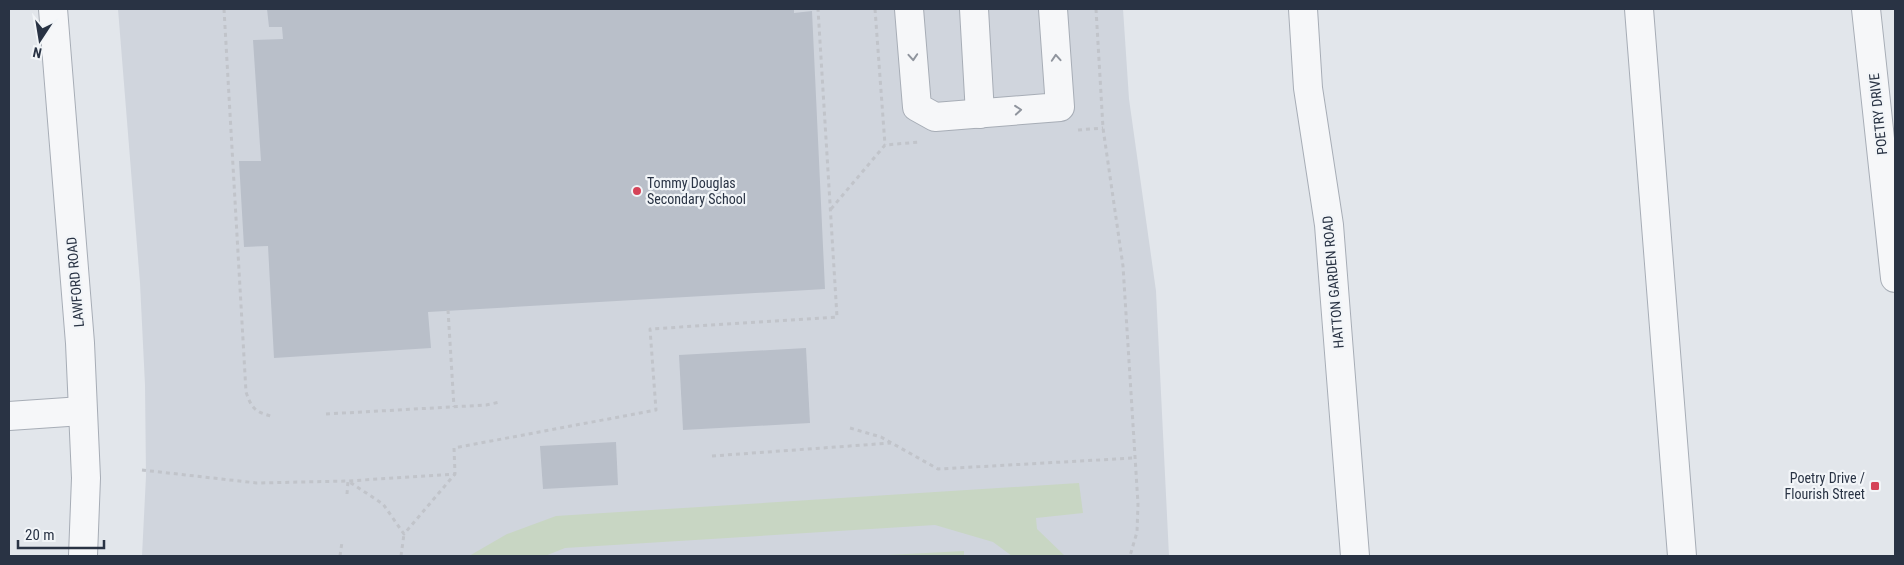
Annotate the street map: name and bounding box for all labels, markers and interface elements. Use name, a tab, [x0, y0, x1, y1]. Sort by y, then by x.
north arrow	[15, 15, 65, 65]
text: N	[31, 44, 43, 61]
one-way arrow	[907, 54, 918, 62]
one-way arrow	[1051, 54, 1062, 62]
street label: POETRY DRIVE	[1866, 72, 1890, 156]
one-way arrow	[1015, 105, 1023, 116]
place label: Tommy Douglas Secondary School	[647, 175, 746, 207]
marker: Tommy Douglas Secondary School	[631, 185, 643, 197]
street label: HATTON GARDEN ROAD	[1319, 215, 1347, 349]
street label: LAWFORD ROAD	[63, 236, 87, 328]
place label: Poetry Drive / Flourish Street	[1785, 470, 1865, 502]
marker: Poetry Drive / Flourish Street	[1869, 480, 1881, 492]
scale bar	[18, 518, 104, 550]
text: 20 m	[25, 526, 55, 544]

